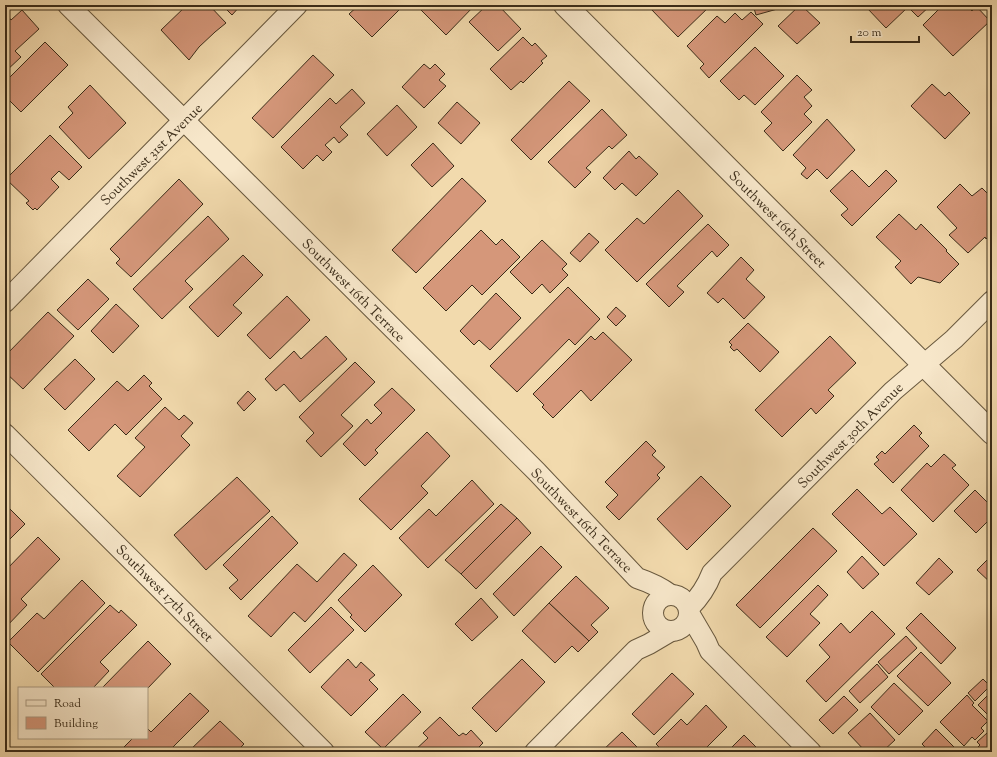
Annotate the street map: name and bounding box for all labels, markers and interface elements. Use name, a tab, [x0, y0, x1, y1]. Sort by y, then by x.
scale bar	[851, 18, 919, 44]
text: 20 m	[857, 24, 882, 42]
street label: Southwest 31st Avenue	[97, 100, 208, 211]
street label: Southwest 16th Street	[723, 167, 830, 274]
street label: Southwest 16th Terrace	[296, 235, 409, 348]
street label: Southwest 30th Avenue	[794, 379, 909, 494]
street label: Southwest 16th Terrace	[525, 464, 636, 578]
street label: Southwest 17th Street	[110, 541, 217, 648]
legend	[18, 687, 148, 739]
text: Road	[54, 695, 81, 713]
text: Building	[54, 715, 98, 733]

